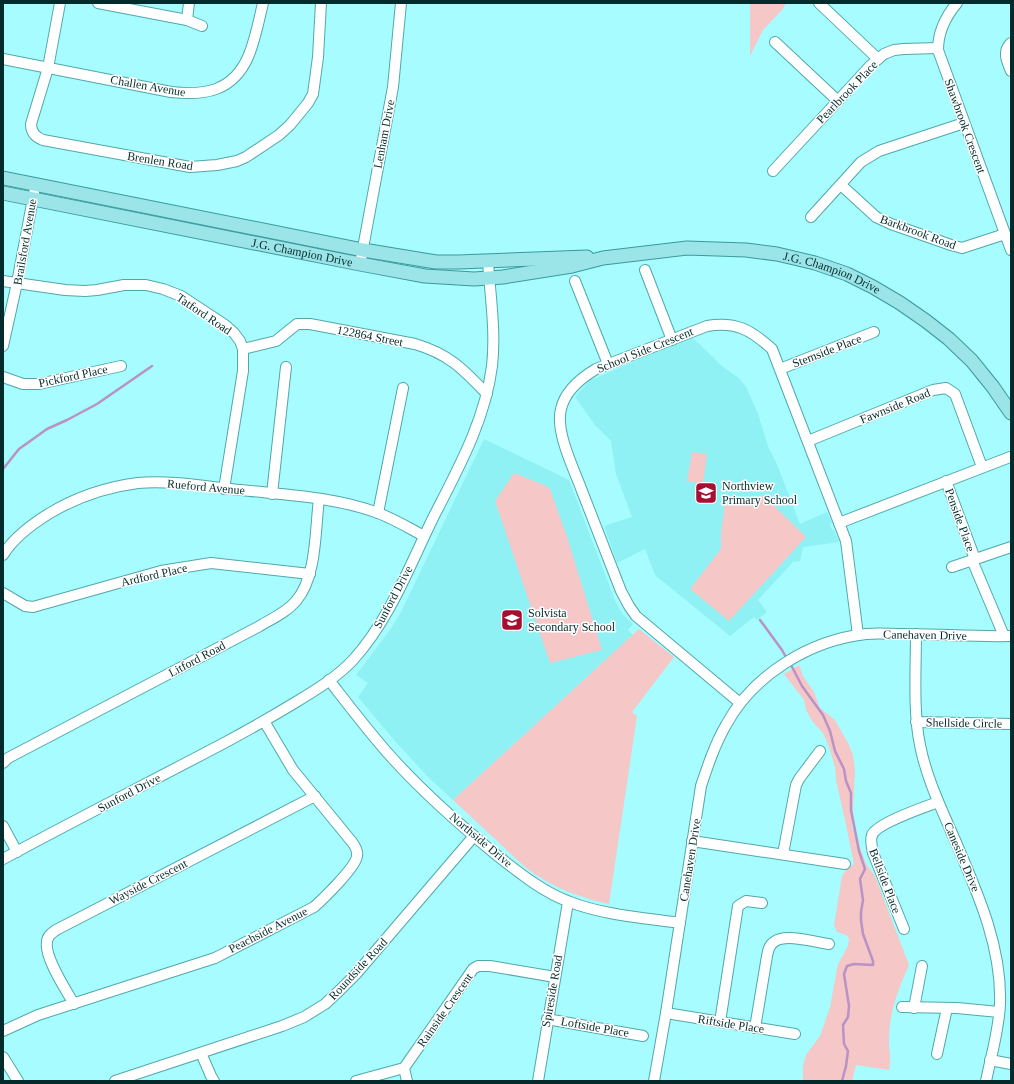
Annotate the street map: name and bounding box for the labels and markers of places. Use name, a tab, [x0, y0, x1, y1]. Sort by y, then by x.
place label: Northview Primary School	[722, 479, 798, 507]
school or university icon: Northview Primary School	[693, 480, 719, 506]
place label: Solvista Secondary School	[528, 606, 616, 634]
school or university icon: Solvista Secondary School	[499, 607, 525, 633]

